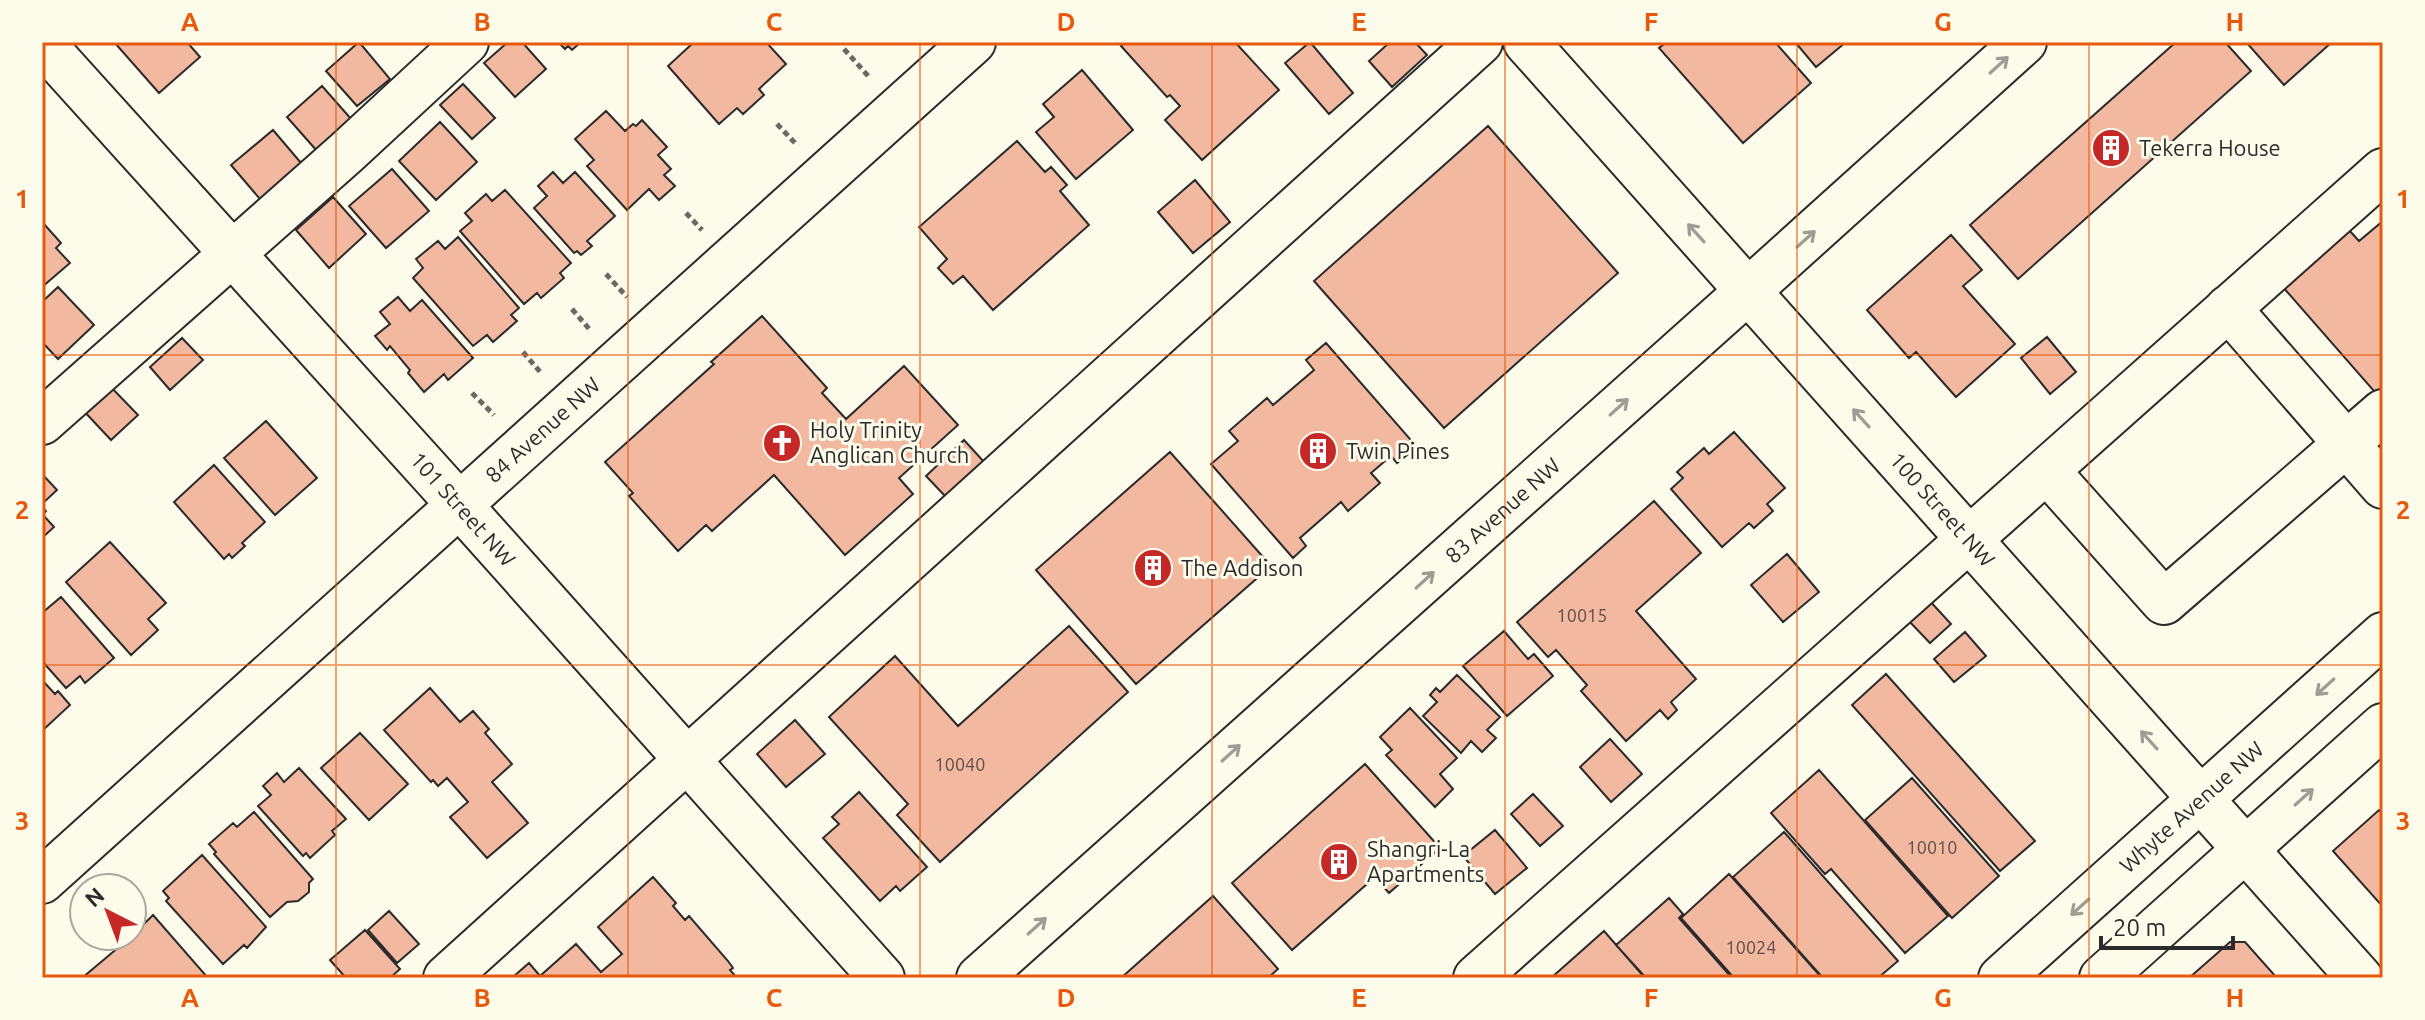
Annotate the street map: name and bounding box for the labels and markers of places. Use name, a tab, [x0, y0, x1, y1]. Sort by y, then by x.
building icon: Tekerra House	[2090, 127, 2132, 169]
place label: Tekerra House	[2139, 135, 2281, 160]
place label: Holy Trinity Anglican Church	[810, 417, 969, 467]
church icon: Holy Trinity Anglican Church	[761, 422, 803, 464]
building icon: Twin Pines	[1297, 430, 1339, 472]
place label: Twin Pines	[1346, 438, 1449, 463]
building icon: The Addison	[1132, 547, 1174, 589]
place label: The Addison	[1181, 555, 1303, 580]
place label: Shangri-La Apartments	[1367, 836, 1484, 886]
building icon: Shangri-La Apartments	[1318, 841, 1360, 883]

